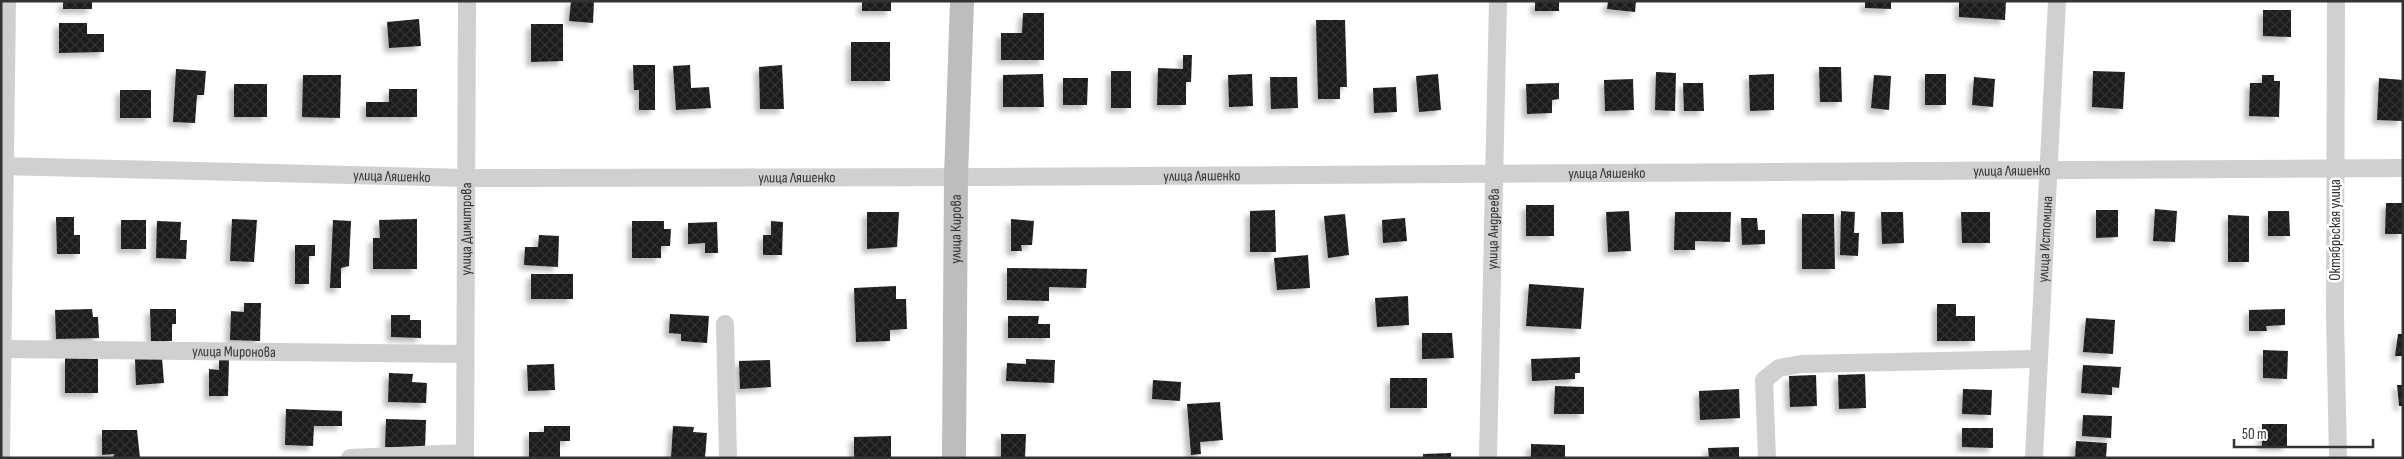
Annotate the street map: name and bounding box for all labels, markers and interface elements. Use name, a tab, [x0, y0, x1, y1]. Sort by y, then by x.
street label: улица Ляшенко	[1973, 161, 2051, 181]
street label: улица Ляшенко	[1568, 164, 1646, 183]
street label: улица Ляшенко	[353, 166, 431, 187]
street label: улица Ляшенко	[1163, 166, 1241, 186]
street label: улица Ляшенко	[758, 168, 836, 187]
street label: Октябрьская улица	[2326, 179, 2345, 281]
street label: улица Димитрова	[457, 182, 476, 275]
street label: улица Андреева	[1483, 188, 1504, 270]
street label: улица Кирова	[946, 194, 966, 264]
street label: улица Истомина	[2034, 195, 2057, 283]
street label: улица Миронова	[192, 342, 276, 362]
scale bar	[2234, 416, 2373, 448]
text: 50 m	[2242, 425, 2267, 444]

